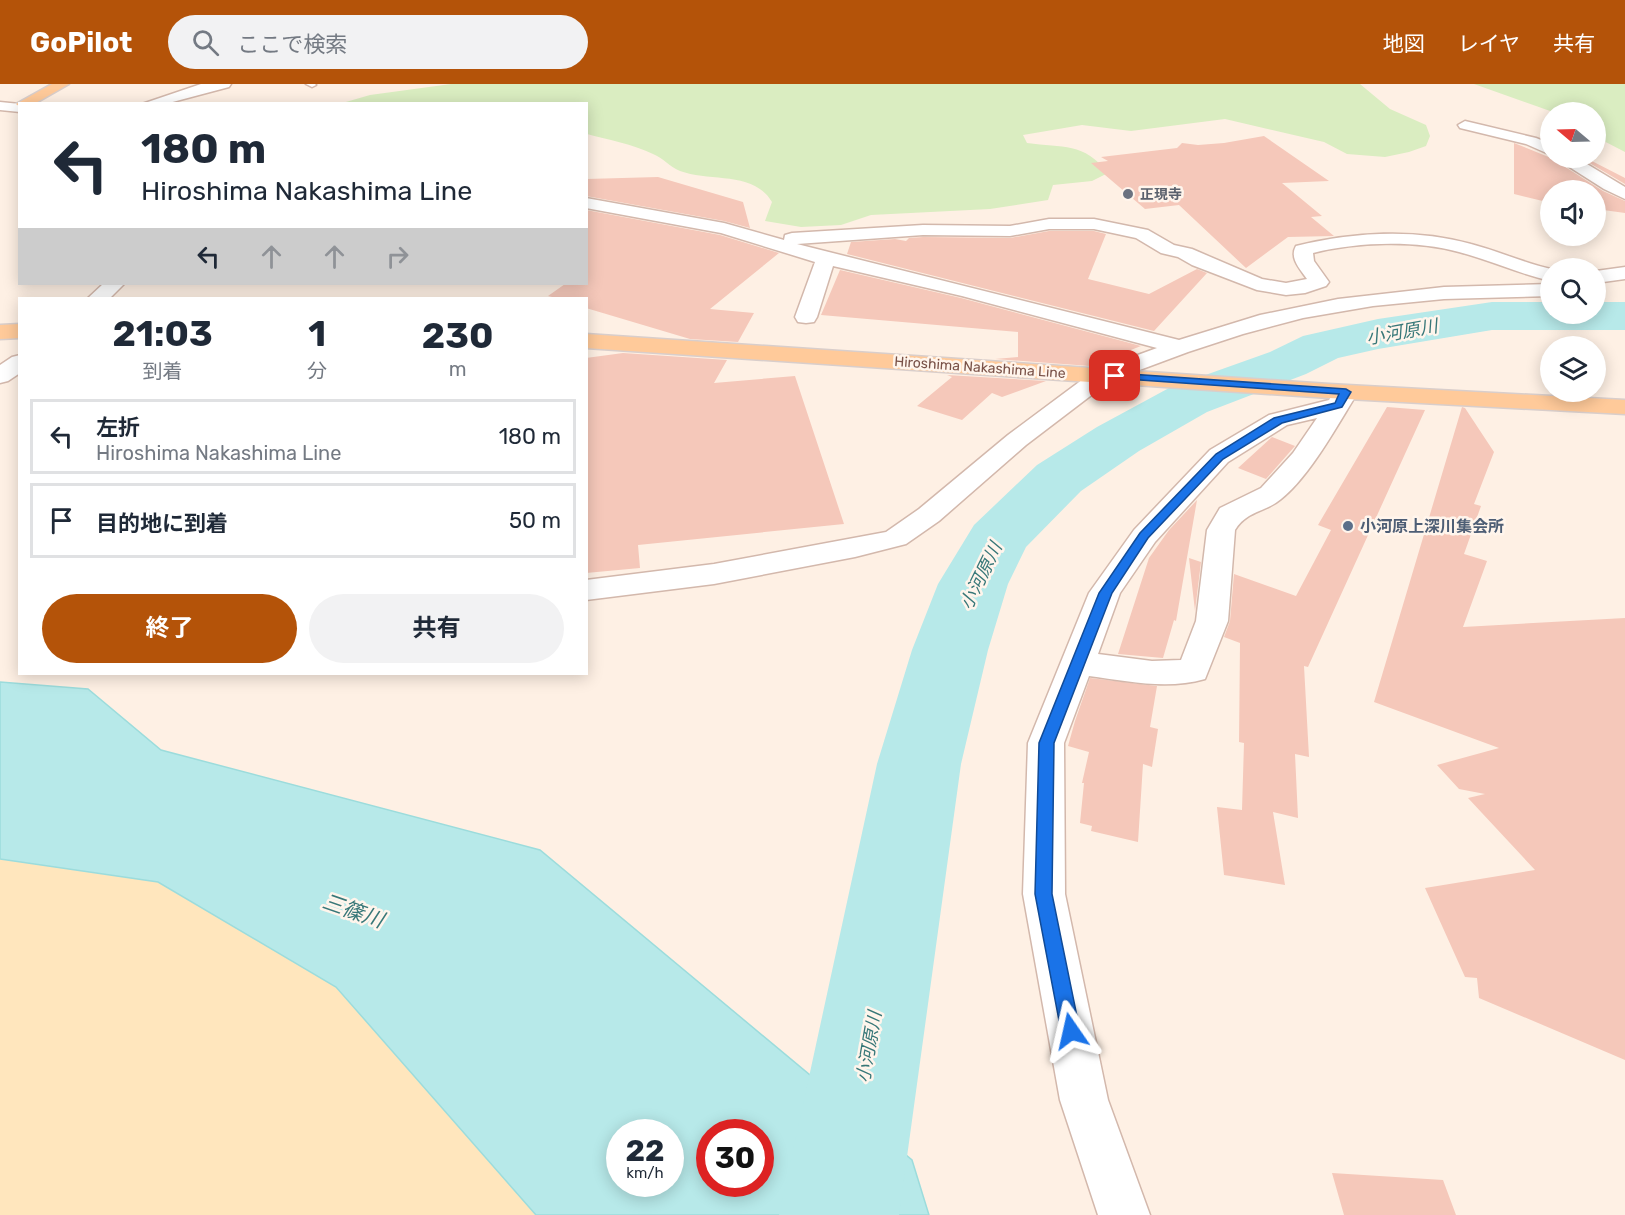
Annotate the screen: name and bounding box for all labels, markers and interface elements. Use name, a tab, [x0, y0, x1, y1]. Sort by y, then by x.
search box	[168, 15, 588, 69]
text: GoPilot	[30, 26, 132, 59]
icon: search	[189, 26, 222, 59]
text: ここで検索	[237, 31, 347, 58]
text: 地図	[1383, 31, 1425, 56]
text: レイヤ	[1458, 31, 1520, 56]
text: 共有	[1553, 31, 1595, 56]
north arrow	[1540, 102, 1606, 168]
map controls	[1540, 102, 1606, 402]
text: 180 m	[141, 124, 266, 174]
icon: left	[42, 126, 120, 204]
text: Hiroshima Nakashima Line	[141, 175, 472, 207]
button: sound	[1540, 180, 1606, 246]
place label: 正現寺	[1140, 186, 1182, 203]
marker: 正現寺	[1121, 187, 1135, 201]
icon: left	[192, 240, 225, 273]
icon: ahead	[255, 240, 288, 273]
icon: ahead	[318, 240, 351, 273]
icon: right	[381, 240, 414, 273]
button: search	[1540, 258, 1606, 324]
text: 21:03	[113, 312, 213, 355]
text: 1	[308, 312, 326, 355]
text: 230	[422, 314, 493, 357]
water label: 小河原川	[1365, 315, 1441, 349]
button: layers	[1540, 336, 1606, 402]
pin	[1089, 350, 1140, 401]
street label: Hiroshima Nakashima Line	[894, 353, 1066, 382]
text: m	[449, 357, 466, 381]
text: 到着	[143, 359, 183, 383]
text: 分	[307, 359, 327, 383]
icon: arrive	[1098, 359, 1131, 392]
text: 左折	[96, 414, 140, 441]
icon: left	[45, 420, 78, 453]
text: 180 m	[499, 423, 561, 450]
text: Hiroshima Nakashima Line	[96, 441, 341, 465]
icon: arrive	[45, 504, 78, 537]
text: 50 m	[509, 507, 561, 534]
text: 目的地に到着	[96, 510, 228, 537]
place label: 小河原上深川集会所	[1360, 517, 1504, 536]
marker: 小河原上深川集会所	[1341, 519, 1355, 533]
water label: 小河原川	[955, 537, 1008, 613]
button: 終了	[42, 594, 297, 663]
button: 共有	[309, 594, 564, 663]
water label: 三篠川	[319, 888, 389, 933]
position arrow	[1039, 999, 1103, 1063]
water label: 小河原川	[852, 1008, 886, 1084]
speed limit sign: 30	[696, 1119, 774, 1197]
text: 22	[626, 1133, 665, 1169]
text: km/h	[626, 1164, 664, 1182]

